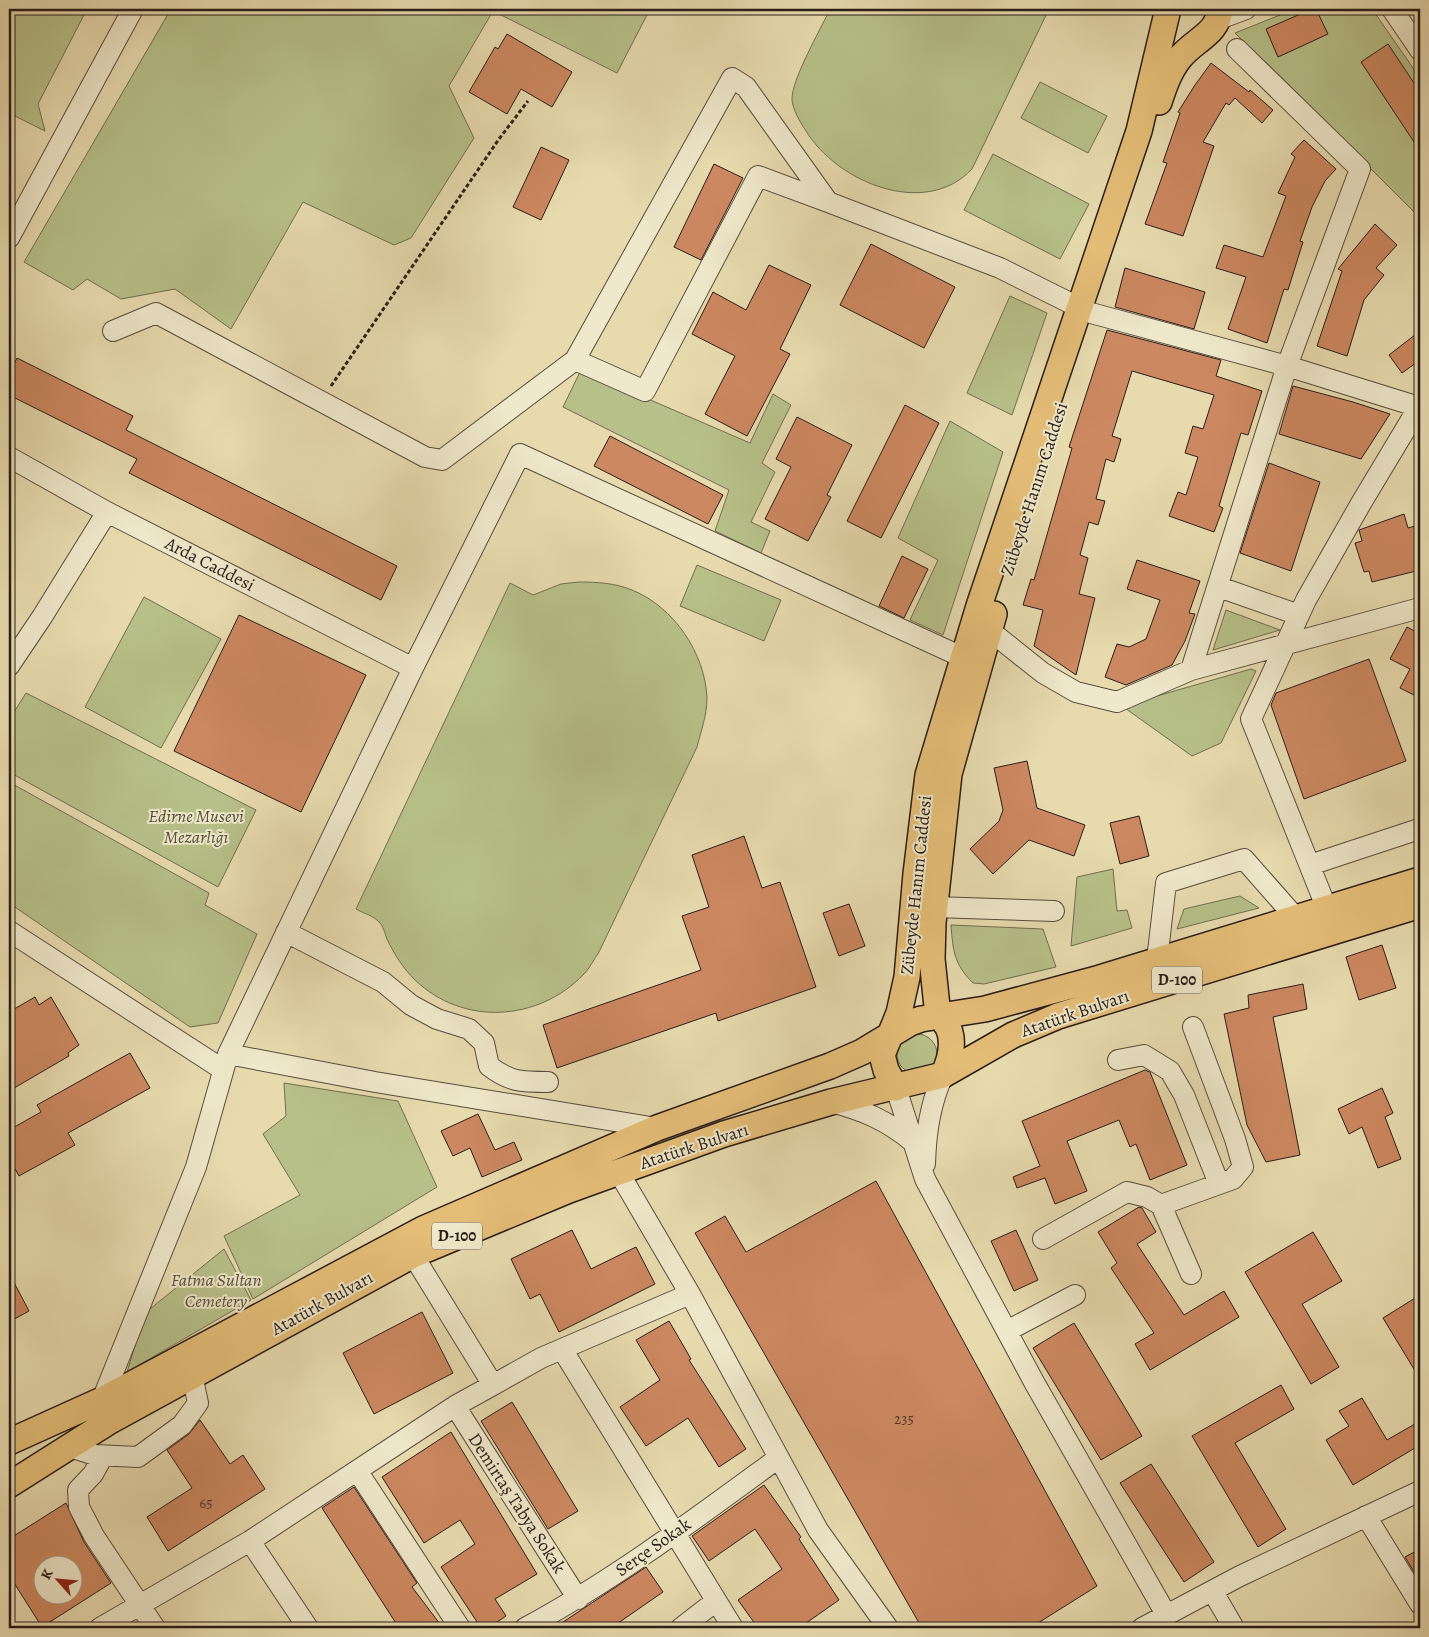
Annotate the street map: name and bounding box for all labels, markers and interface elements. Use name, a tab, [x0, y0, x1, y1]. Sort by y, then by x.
street label: Zübeyde Hanım Caddesi	[995, 399, 1073, 579]
street label: Arda Caddesi	[160, 531, 259, 597]
street label: Zübeyde Hanım Caddesi	[895, 794, 937, 976]
park label: Edirne Musevi Mezarlığı	[148, 804, 244, 849]
road number: D-100	[1152, 966, 1202, 994]
street label: Atatürk Bulvarı	[1017, 983, 1132, 1043]
street label: Atatürk Bulvarı	[636, 1117, 751, 1175]
road number: D-100	[432, 1222, 482, 1250]
street label: Atatürk Bulvarı	[266, 1265, 377, 1341]
park label: Fatma Sultan Cemetery	[171, 1268, 261, 1313]
house number: 235	[894, 1409, 914, 1429]
street label: Demirtaş Tabya Sokak	[463, 1428, 571, 1578]
house number: 65	[199, 1493, 213, 1513]
street label: Serçe Sokak	[610, 1512, 696, 1582]
north arrow	[32, 1554, 82, 1604]
text: K	[36, 1565, 58, 1583]

